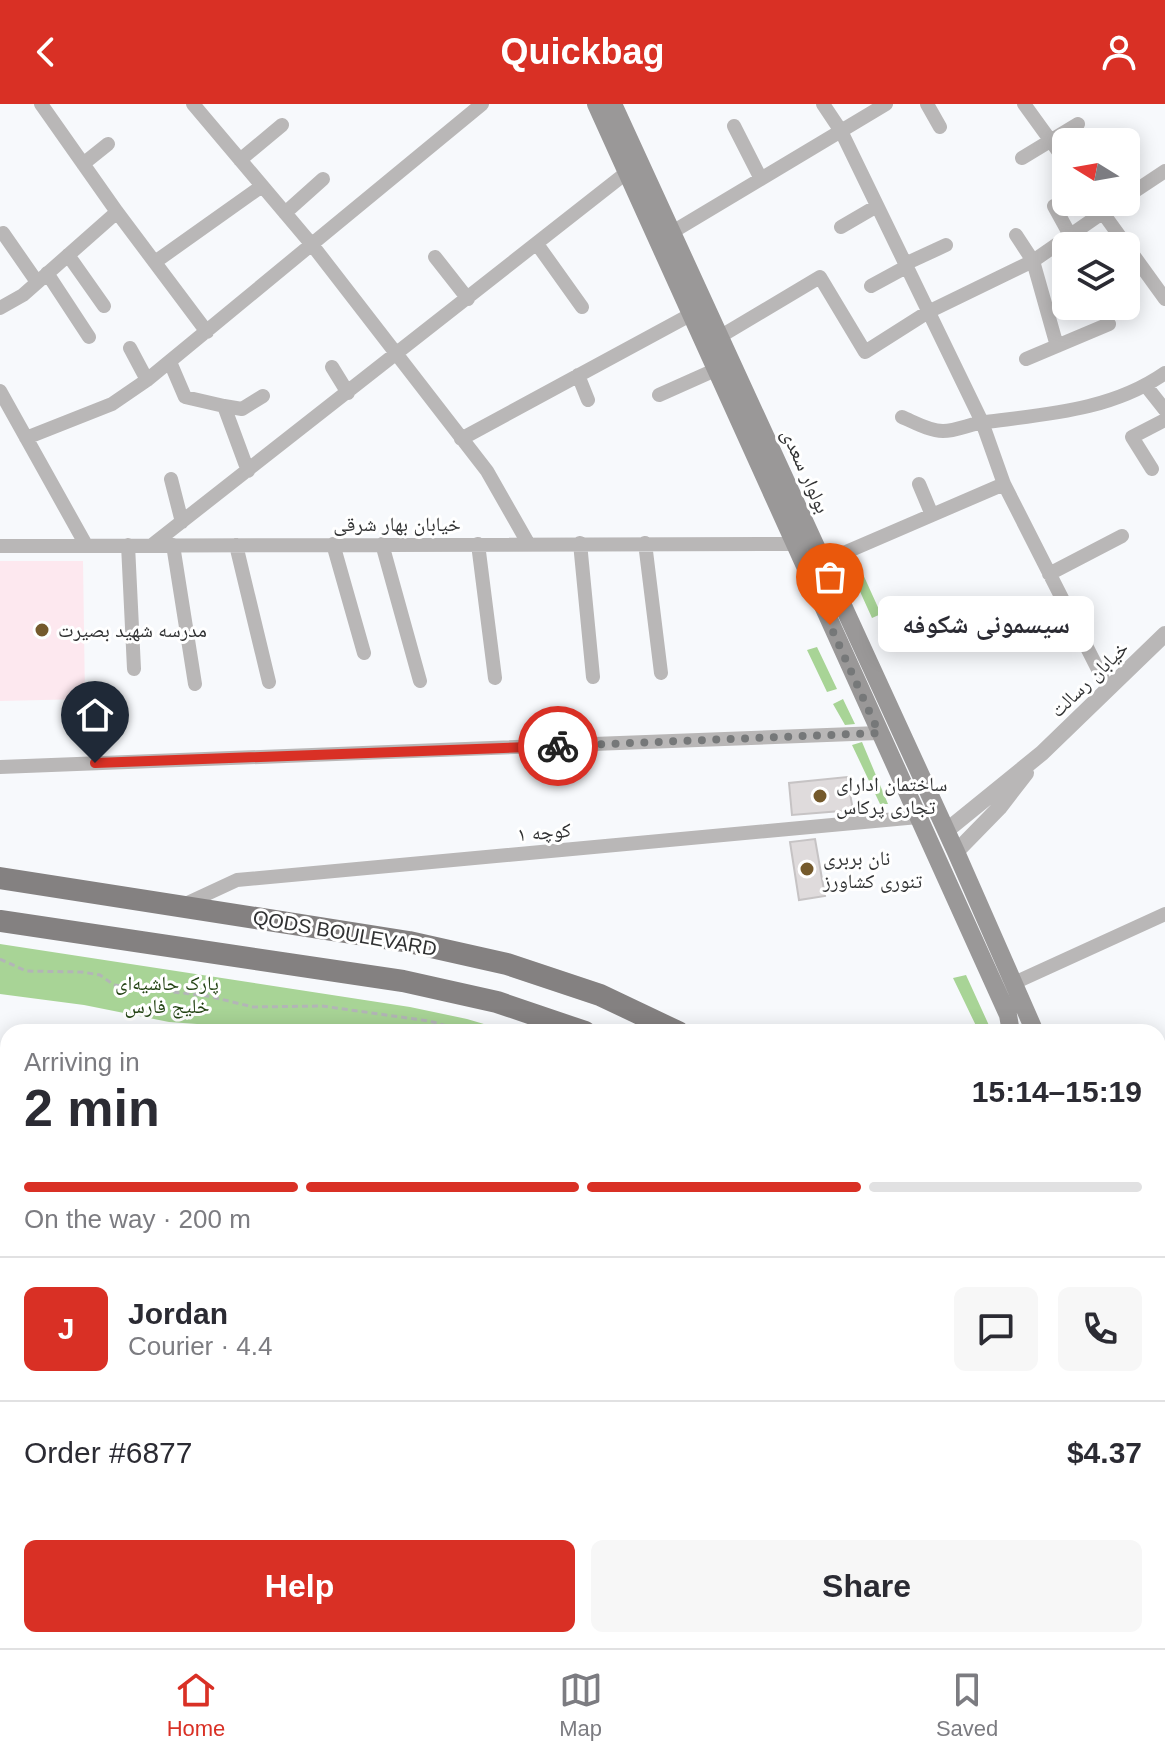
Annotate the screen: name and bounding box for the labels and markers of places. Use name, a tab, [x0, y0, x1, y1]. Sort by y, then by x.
pin	[796, 543, 864, 625]
callout: سیسمونی شکوفه	[878, 597, 1094, 653]
place label: مدرسه شهید بصیرت	[58, 619, 207, 642]
marker: مدرسه شهید بصیرت	[33, 621, 51, 639]
pin	[61, 681, 129, 763]
place label: ساختمان ادارای تجاری پرکاس	[836, 773, 947, 819]
marker: ساختمان ادارای تجاری پرکاس	[811, 787, 829, 805]
place label: نان بربری تنوری کشاورز	[822, 847, 922, 893]
marker: نان بربری تنوری کشاورز	[798, 860, 816, 878]

